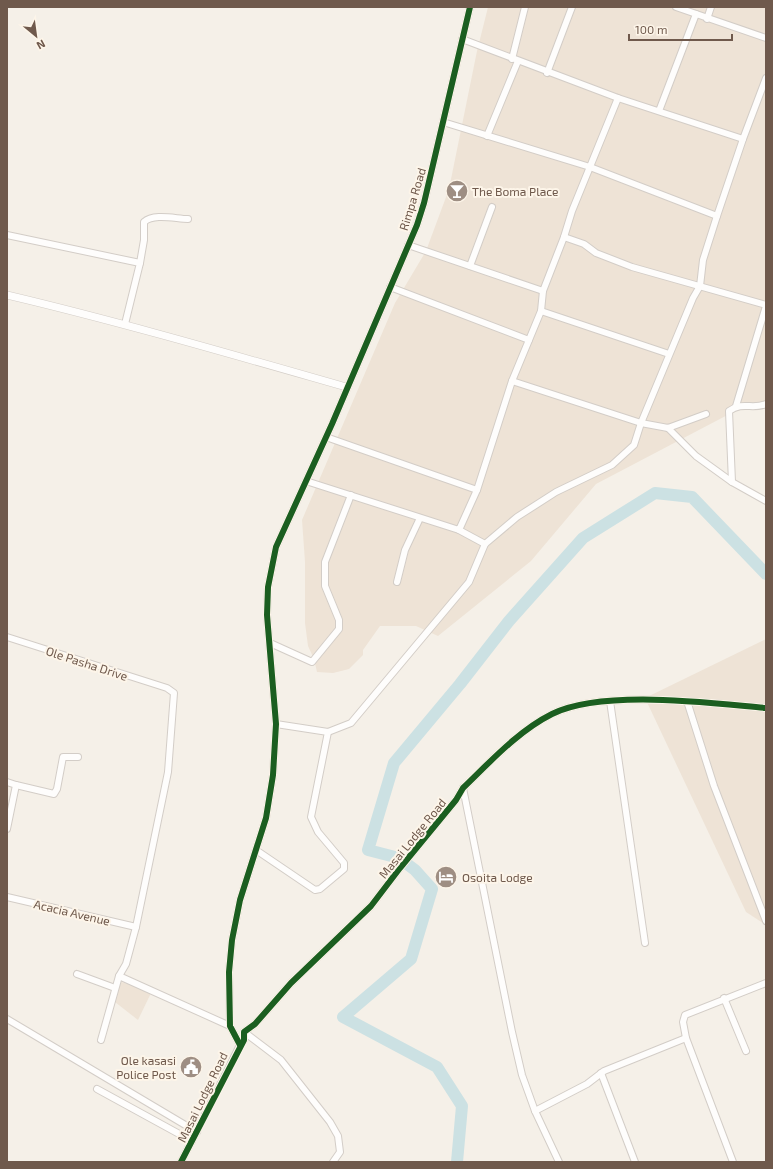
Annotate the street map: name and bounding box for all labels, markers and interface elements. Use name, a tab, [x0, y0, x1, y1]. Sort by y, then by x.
north arrow	[16, 16, 56, 56]
scale bar	[629, 16, 732, 42]
text: 100 m	[635, 22, 667, 36]
text: N	[34, 38, 48, 53]
street label: Rimpa Road	[396, 166, 428, 232]
bar icon: The Boma Place	[444, 178, 470, 204]
place label: The Boma Place	[472, 184, 559, 198]
street label: Ole Pasha Drive	[44, 643, 130, 683]
street label: Masai Lodge Road	[376, 795, 448, 881]
hotel icon: Osoita Lodge	[433, 864, 459, 890]
place label: Osoita Lodge	[462, 870, 533, 884]
street label: Acacia Avenue	[32, 896, 112, 928]
street label: Masai Lodge Road	[174, 1050, 230, 1144]
place label: Ole kasasi Police Post	[116, 1053, 176, 1081]
public building icon: Ole kasasi Police Post	[178, 1054, 204, 1080]

